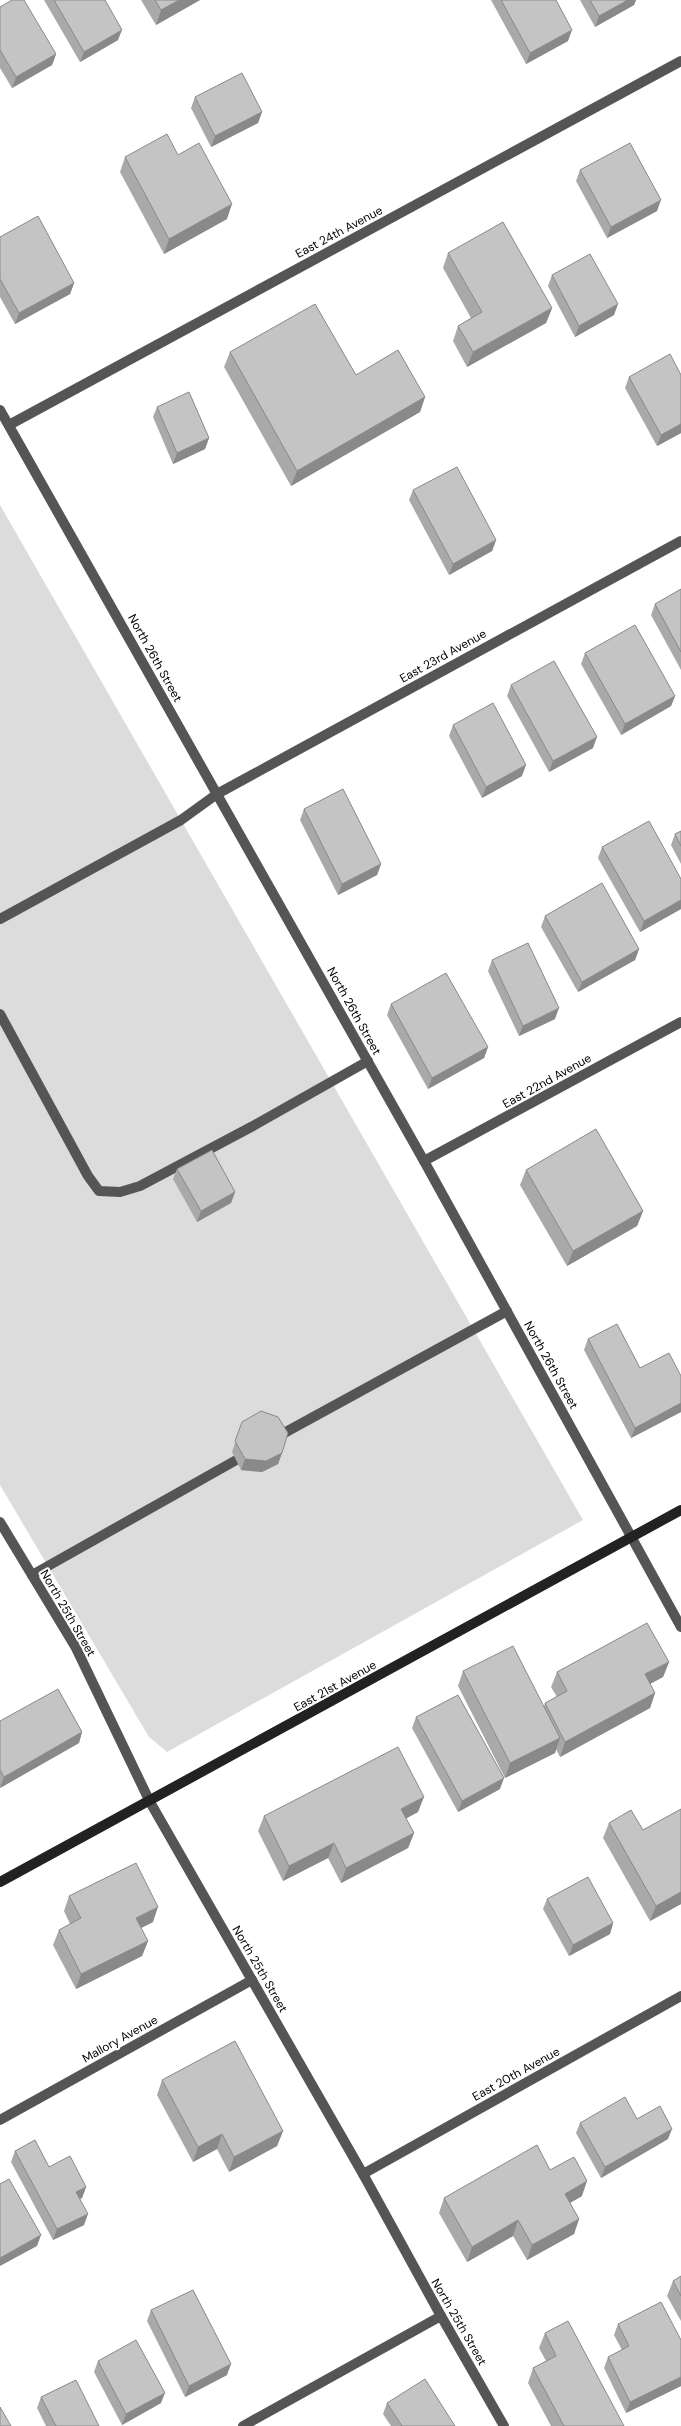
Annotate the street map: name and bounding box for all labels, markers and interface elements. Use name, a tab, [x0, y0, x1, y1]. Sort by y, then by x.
street label: East 24th Avenue	[293, 202, 386, 262]
street label: North 26th Street	[124, 611, 186, 705]
street label: East 23rd Avenue	[397, 625, 489, 686]
street label: North 26th Street	[323, 964, 385, 1058]
street label: East 22nd Avenue	[500, 1050, 594, 1112]
street label: North 26th Street	[520, 1318, 582, 1412]
street label: North 25th Street	[37, 1567, 99, 1660]
street label: East 21st Avenue	[291, 1657, 379, 1715]
street label: North 25th Street	[229, 1923, 291, 2016]
street label: Mallory Avenue	[79, 2012, 161, 2066]
street label: East 20th Avenue	[469, 2043, 563, 2105]
street label: North 25th Street	[428, 2276, 490, 2369]

